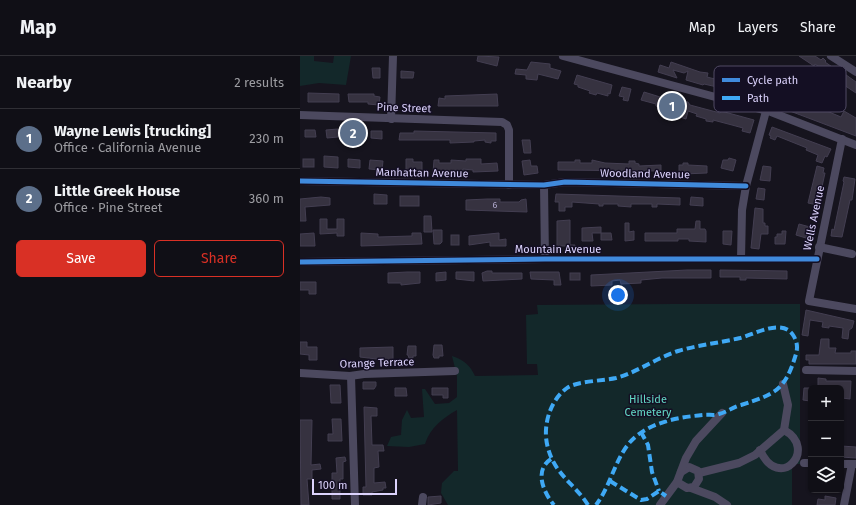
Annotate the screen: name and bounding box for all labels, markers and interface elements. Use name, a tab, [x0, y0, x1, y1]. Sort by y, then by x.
text: Map	[20, 16, 57, 39]
text: Map	[689, 19, 715, 36]
text: Layers	[737, 19, 778, 36]
text: Share	[800, 19, 836, 36]
legend	[714, 66, 846, 112]
text: Nearby	[16, 72, 71, 93]
text: Cycle path	[747, 74, 798, 87]
text: 2 results	[234, 75, 284, 90]
pin: 1	[659, 91, 685, 121]
text: Path	[747, 92, 769, 105]
street label: Pine Street	[376, 101, 432, 115]
pin: 2	[340, 118, 366, 148]
text: Wayne Lewis [trucking]	[54, 122, 211, 140]
text: 1	[26, 131, 32, 146]
text: 230 m	[249, 131, 284, 146]
text: Office · California Avenue	[54, 140, 201, 155]
street label: Manhattan Avenue	[375, 166, 469, 180]
street label: Woodland Avenue	[600, 167, 690, 181]
text: Little Greek House	[54, 182, 180, 200]
street label: Wells Avenue	[801, 184, 827, 252]
text: 2	[26, 191, 32, 206]
text: 360 m	[249, 191, 284, 206]
text: Office · Pine Street	[54, 200, 163, 215]
house number: 6	[493, 200, 498, 210]
button: Save	[16, 240, 146, 277]
button: Share	[154, 240, 284, 277]
street label: Mountain Avenue	[515, 243, 601, 256]
your location	[608, 285, 628, 305]
street label: Orange Terrace	[340, 355, 414, 371]
map controls	[808, 385, 844, 493]
button: +	[808, 385, 844, 421]
park label: Hillside Cemetery	[625, 393, 672, 419]
button: −	[808, 421, 844, 457]
button: layers	[808, 457, 844, 493]
scale bar	[312, 477, 397, 496]
text: 100 m	[318, 479, 347, 492]

